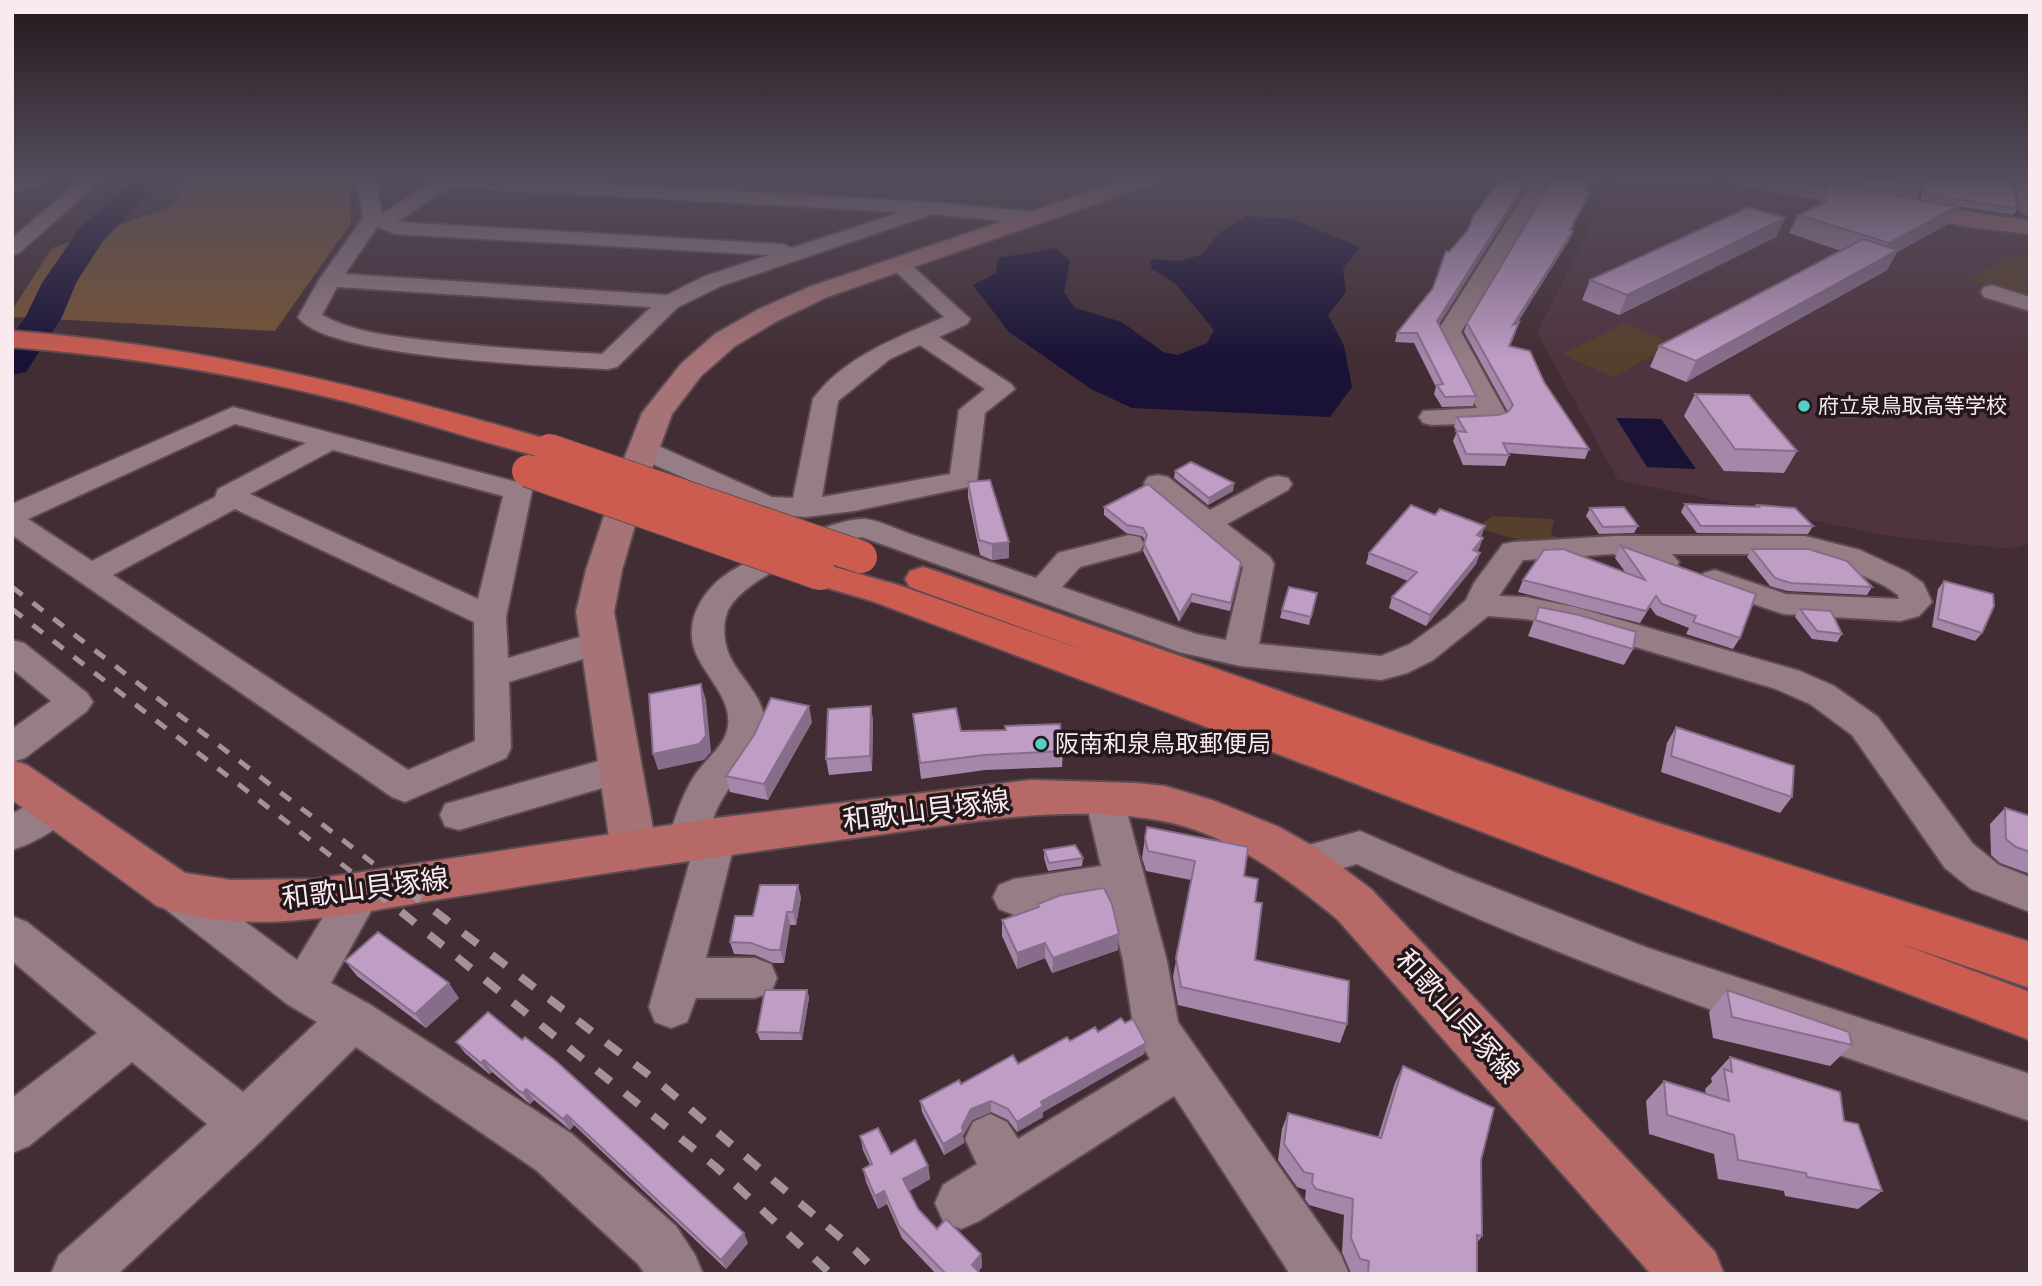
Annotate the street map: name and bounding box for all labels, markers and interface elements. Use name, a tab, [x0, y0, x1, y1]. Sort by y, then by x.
place label: 府立泉鳥取高等学校	[1818, 392, 2007, 418]
marker: 府立泉鳥取高等学校	[1796, 398, 1812, 414]
place label: 阪南和泉鳥取郵便局	[1055, 728, 1271, 758]
marker: 阪南和泉鳥取郵便局	[1033, 736, 1049, 752]
street label: 和歌山貝塚線	[840, 782, 1011, 837]
street label: 和歌山貝塚線	[279, 860, 450, 915]
street label: 和歌山貝塚線	[1389, 942, 1528, 1090]

